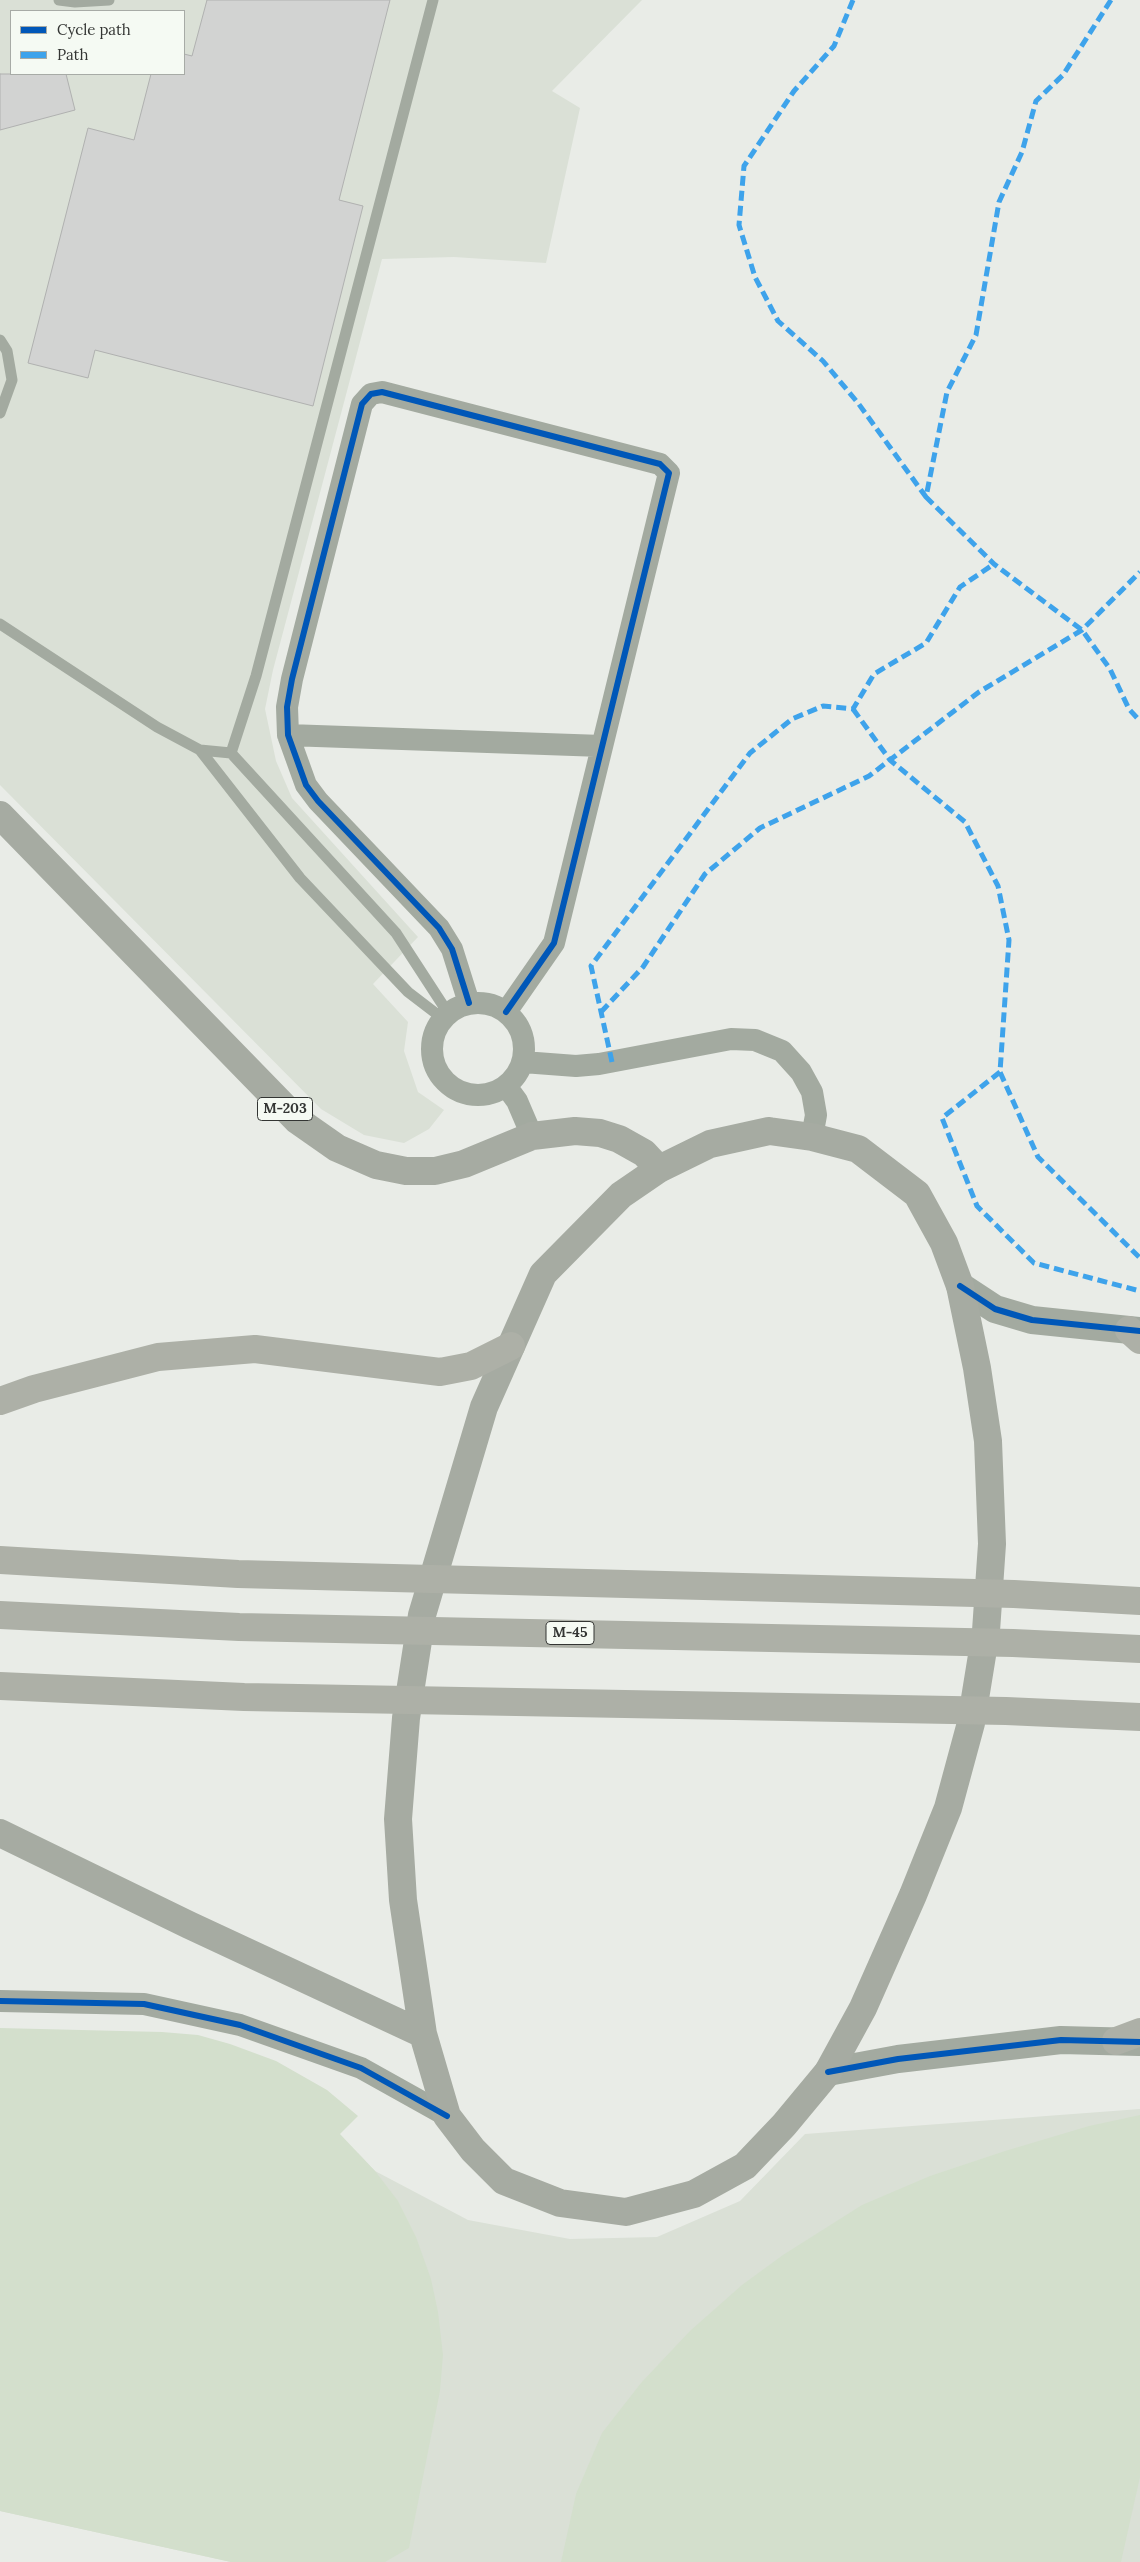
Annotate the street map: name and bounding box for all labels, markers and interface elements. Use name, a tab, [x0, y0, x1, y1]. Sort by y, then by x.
legend	[10, 10, 185, 75]
text: Cycle path	[57, 20, 131, 39]
text: Path	[57, 45, 88, 64]
road number: M-203	[258, 1098, 312, 1120]
road number: M-45	[546, 1622, 594, 1645]

